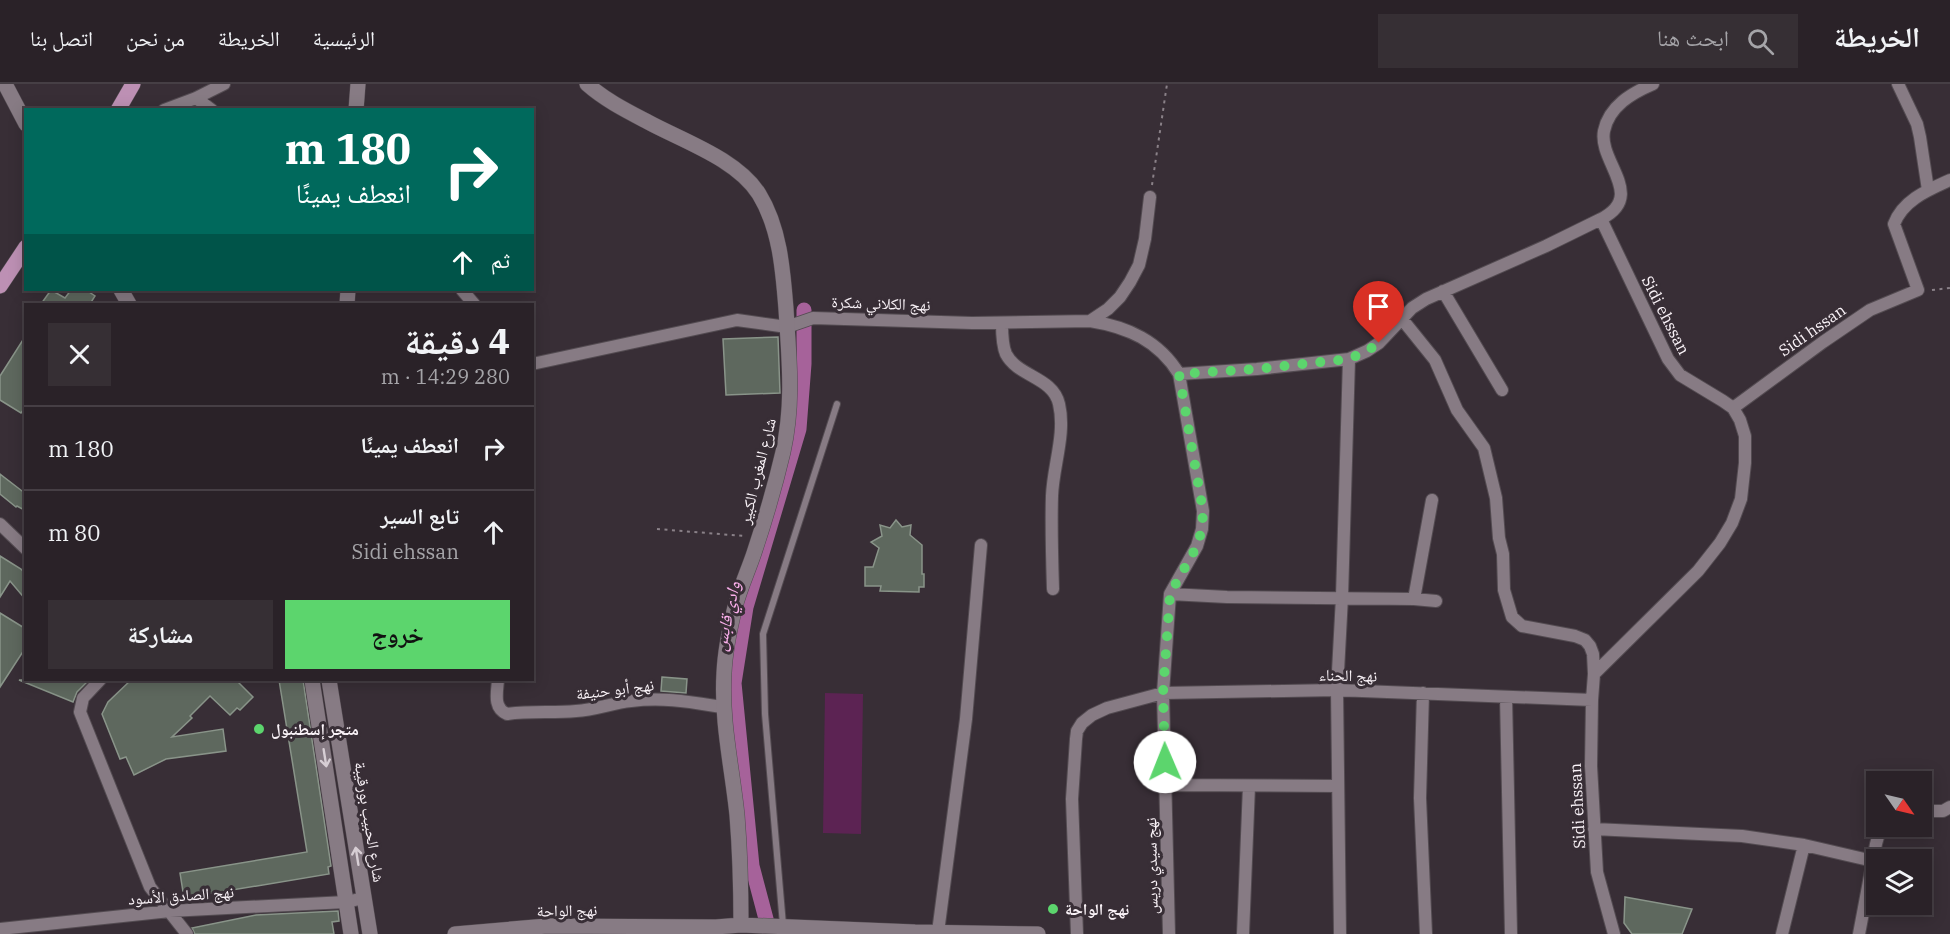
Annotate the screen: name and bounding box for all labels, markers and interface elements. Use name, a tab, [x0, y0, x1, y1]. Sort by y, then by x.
search box	[1378, 14, 1798, 68]
text: الخريطة	[1834, 18, 1920, 55]
text: ابحث هنا	[1657, 23, 1729, 52]
text: اتصل بنا	[30, 24, 93, 52]
text: من نحن	[126, 24, 185, 52]
text: الخريطة	[218, 24, 280, 52]
text: الرئيسية	[313, 24, 375, 52]
icon: search	[1744, 25, 1777, 58]
text: 180 m	[285, 121, 411, 176]
icon: right	[432, 132, 510, 210]
text: انعطف يمينًا	[296, 175, 411, 210]
text: ثم	[491, 245, 510, 274]
icon: ahead	[446, 246, 479, 279]
street label: Sidi ehssan	[1638, 272, 1694, 358]
pin	[1353, 281, 1404, 343]
icon: arrive	[1362, 290, 1395, 323]
street label: نهج الكلاني شكرة	[831, 291, 931, 318]
street label: Sidi hssan	[1775, 300, 1849, 360]
text: 4 دقيقة	[404, 317, 510, 364]
button: close	[48, 323, 111, 386]
text: 280 m · 14:29	[381, 363, 510, 390]
street label: شارع المغرب الكبير	[734, 416, 781, 527]
text: انعطف يمينًا	[361, 430, 459, 459]
icon: right	[477, 432, 510, 465]
text: 180 m	[48, 434, 114, 463]
text: تابع السير	[381, 501, 459, 530]
icon: ahead	[477, 516, 510, 549]
text: 80 m	[48, 518, 100, 547]
text: Sidi ehssan	[352, 538, 459, 565]
water label: وادي قابس	[708, 578, 749, 654]
button: مشاركة	[48, 600, 273, 669]
button: خروج	[285, 600, 510, 669]
street label: نهج الحناء	[1319, 664, 1377, 687]
street label: نهج أبو حنيفة	[575, 674, 655, 705]
place label: متجر إسطنبول	[271, 719, 359, 740]
marker: متجر إسطنبول	[252, 722, 266, 736]
position arrow	[1133, 730, 1197, 794]
one-way arrow	[319, 748, 330, 767]
street label: شارع الحبيب بورقيبة	[350, 760, 389, 884]
street label: Sidi ehssan	[1565, 763, 1589, 849]
north arrow	[1866, 771, 1932, 837]
map controls	[1866, 771, 1932, 915]
street label: نهج سيدي دريس	[1140, 817, 1165, 915]
one-way arrow	[351, 846, 362, 866]
button: layers	[1866, 849, 1932, 915]
street label: نهج الصادق الأسود	[127, 881, 235, 910]
street label: نهج الواحة	[536, 899, 598, 922]
place label: نهج الواحة	[1065, 899, 1129, 920]
marker: نهج الواحة	[1046, 902, 1060, 916]

